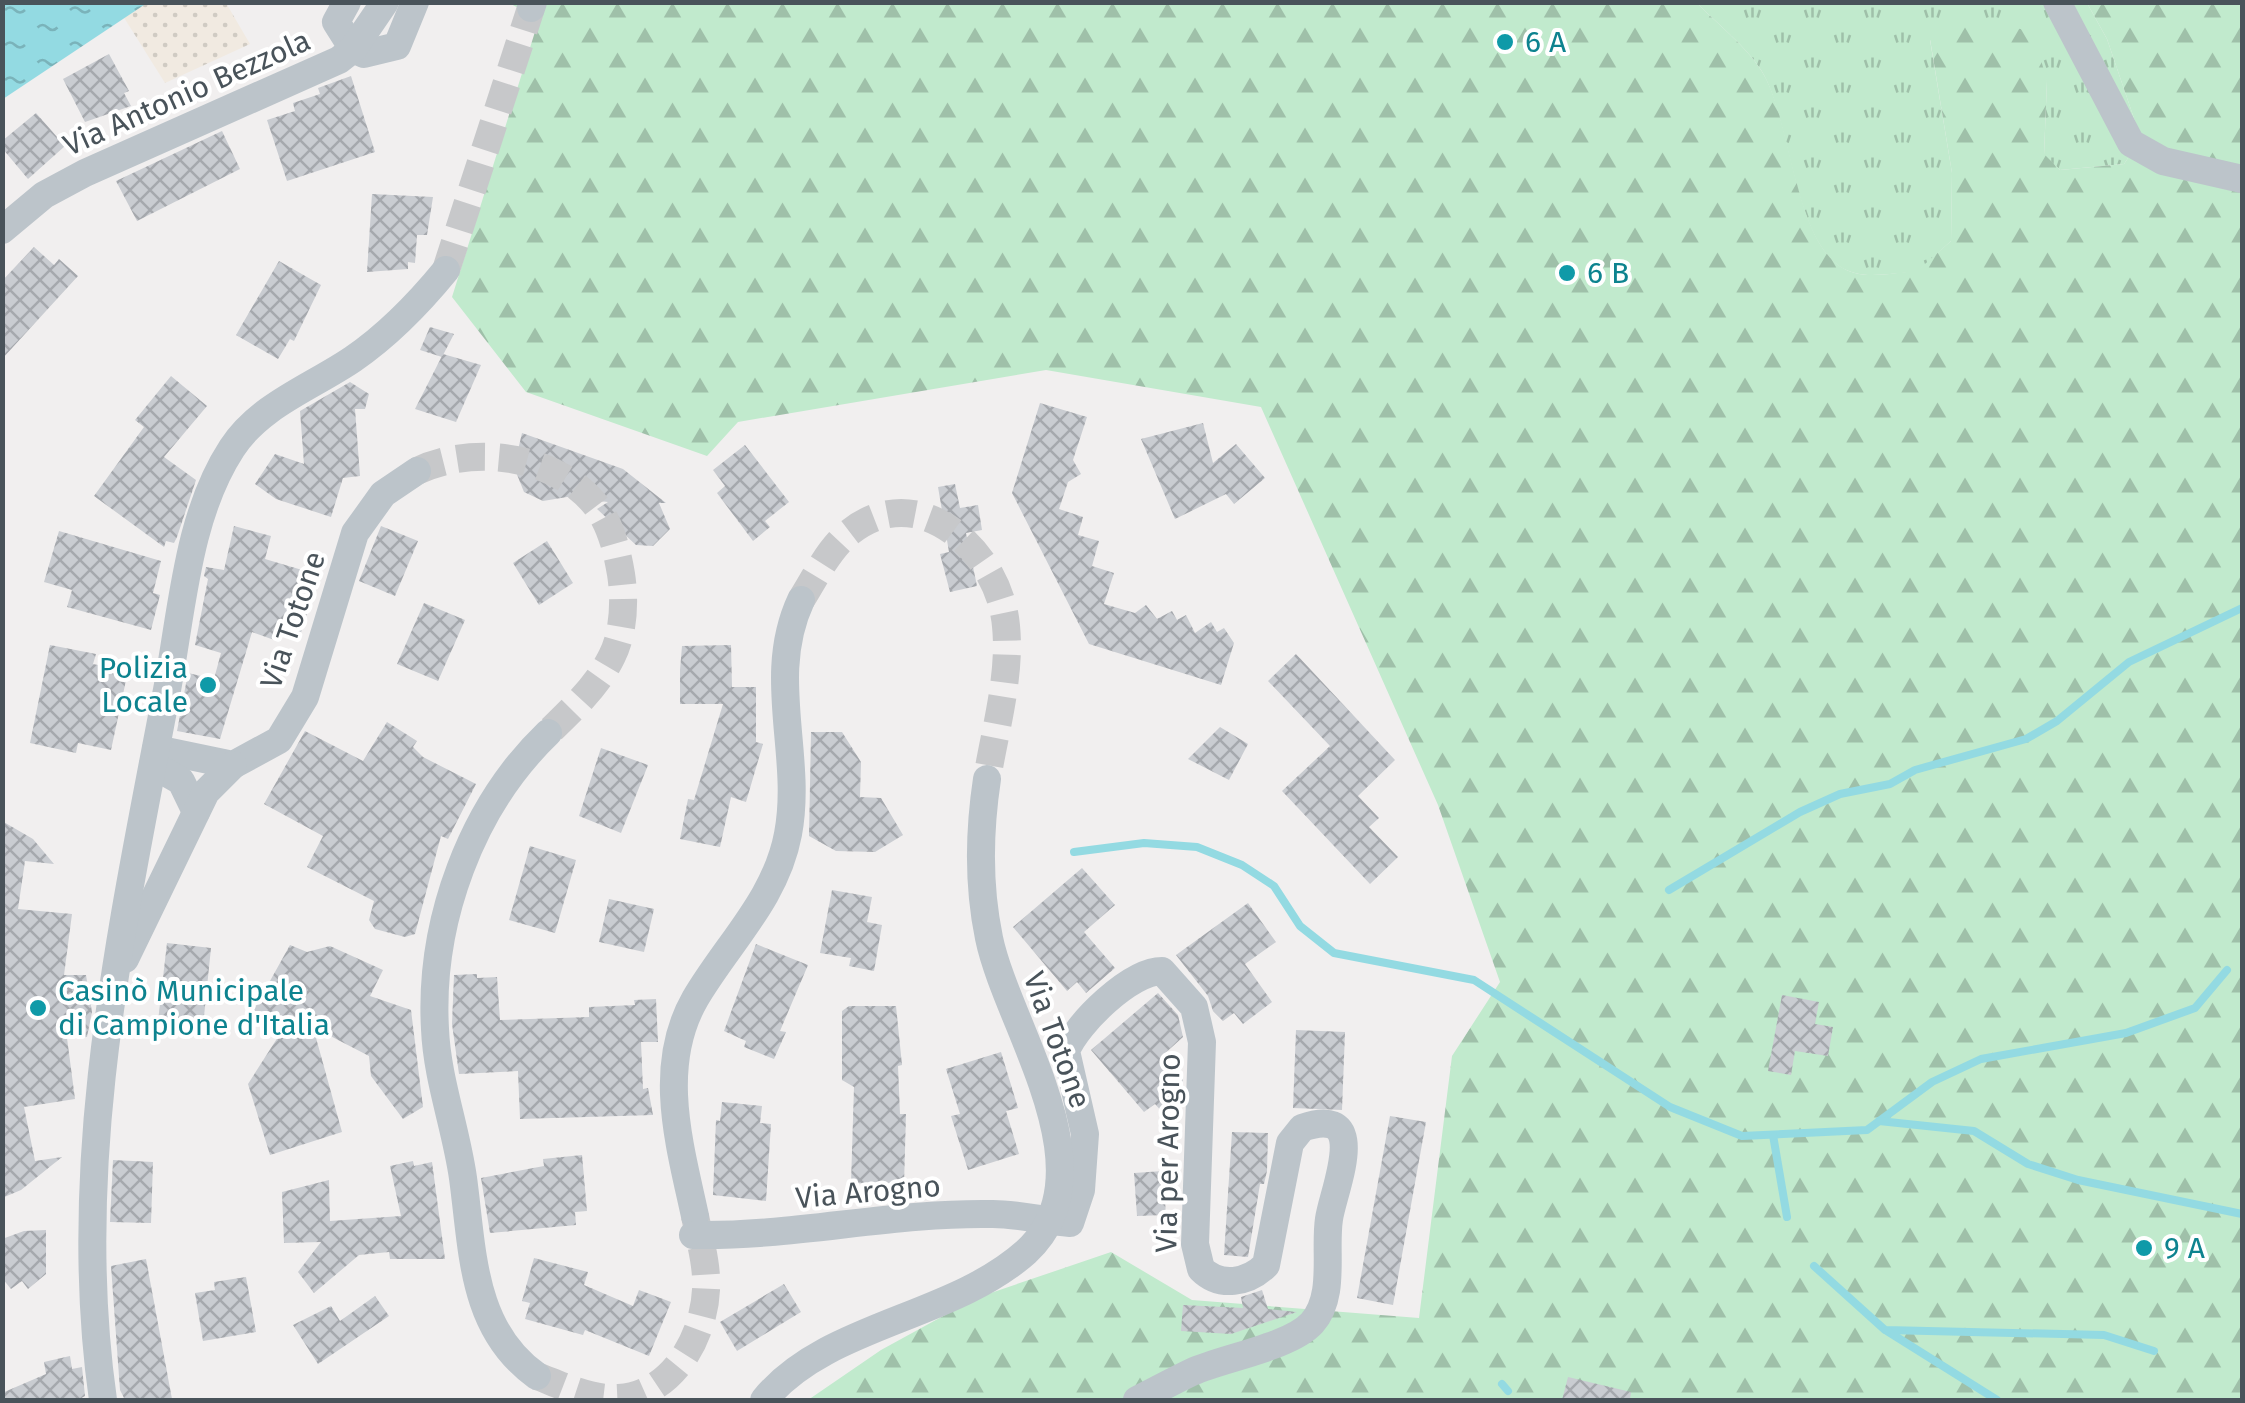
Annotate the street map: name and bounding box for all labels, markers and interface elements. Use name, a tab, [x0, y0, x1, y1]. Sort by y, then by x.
street label: Via Antonio Bezzola	[58, 22, 316, 164]
place label: 6 A	[1525, 24, 1567, 60]
marker: 6 A	[1494, 31, 1516, 53]
place label: 6 B	[1587, 255, 1629, 291]
marker: 6 B	[1556, 262, 1578, 284]
street label: Via Totone	[253, 547, 333, 693]
place label: Polizia Locale	[99, 650, 188, 720]
marker: Polizia Locale	[197, 674, 219, 696]
street label: Via Totone	[1016, 967, 1098, 1113]
place label: Casinò Municipale di Campione d'Italia	[58, 973, 330, 1043]
marker: Casinò Municipale di Campione d'Italia	[27, 997, 49, 1019]
street label: Via per Arogno	[1148, 1053, 1188, 1253]
street label: Via Arogno	[794, 1168, 942, 1216]
place label: 9 A	[2164, 1230, 2206, 1266]
marker: 9 A	[2133, 1237, 2155, 1259]

